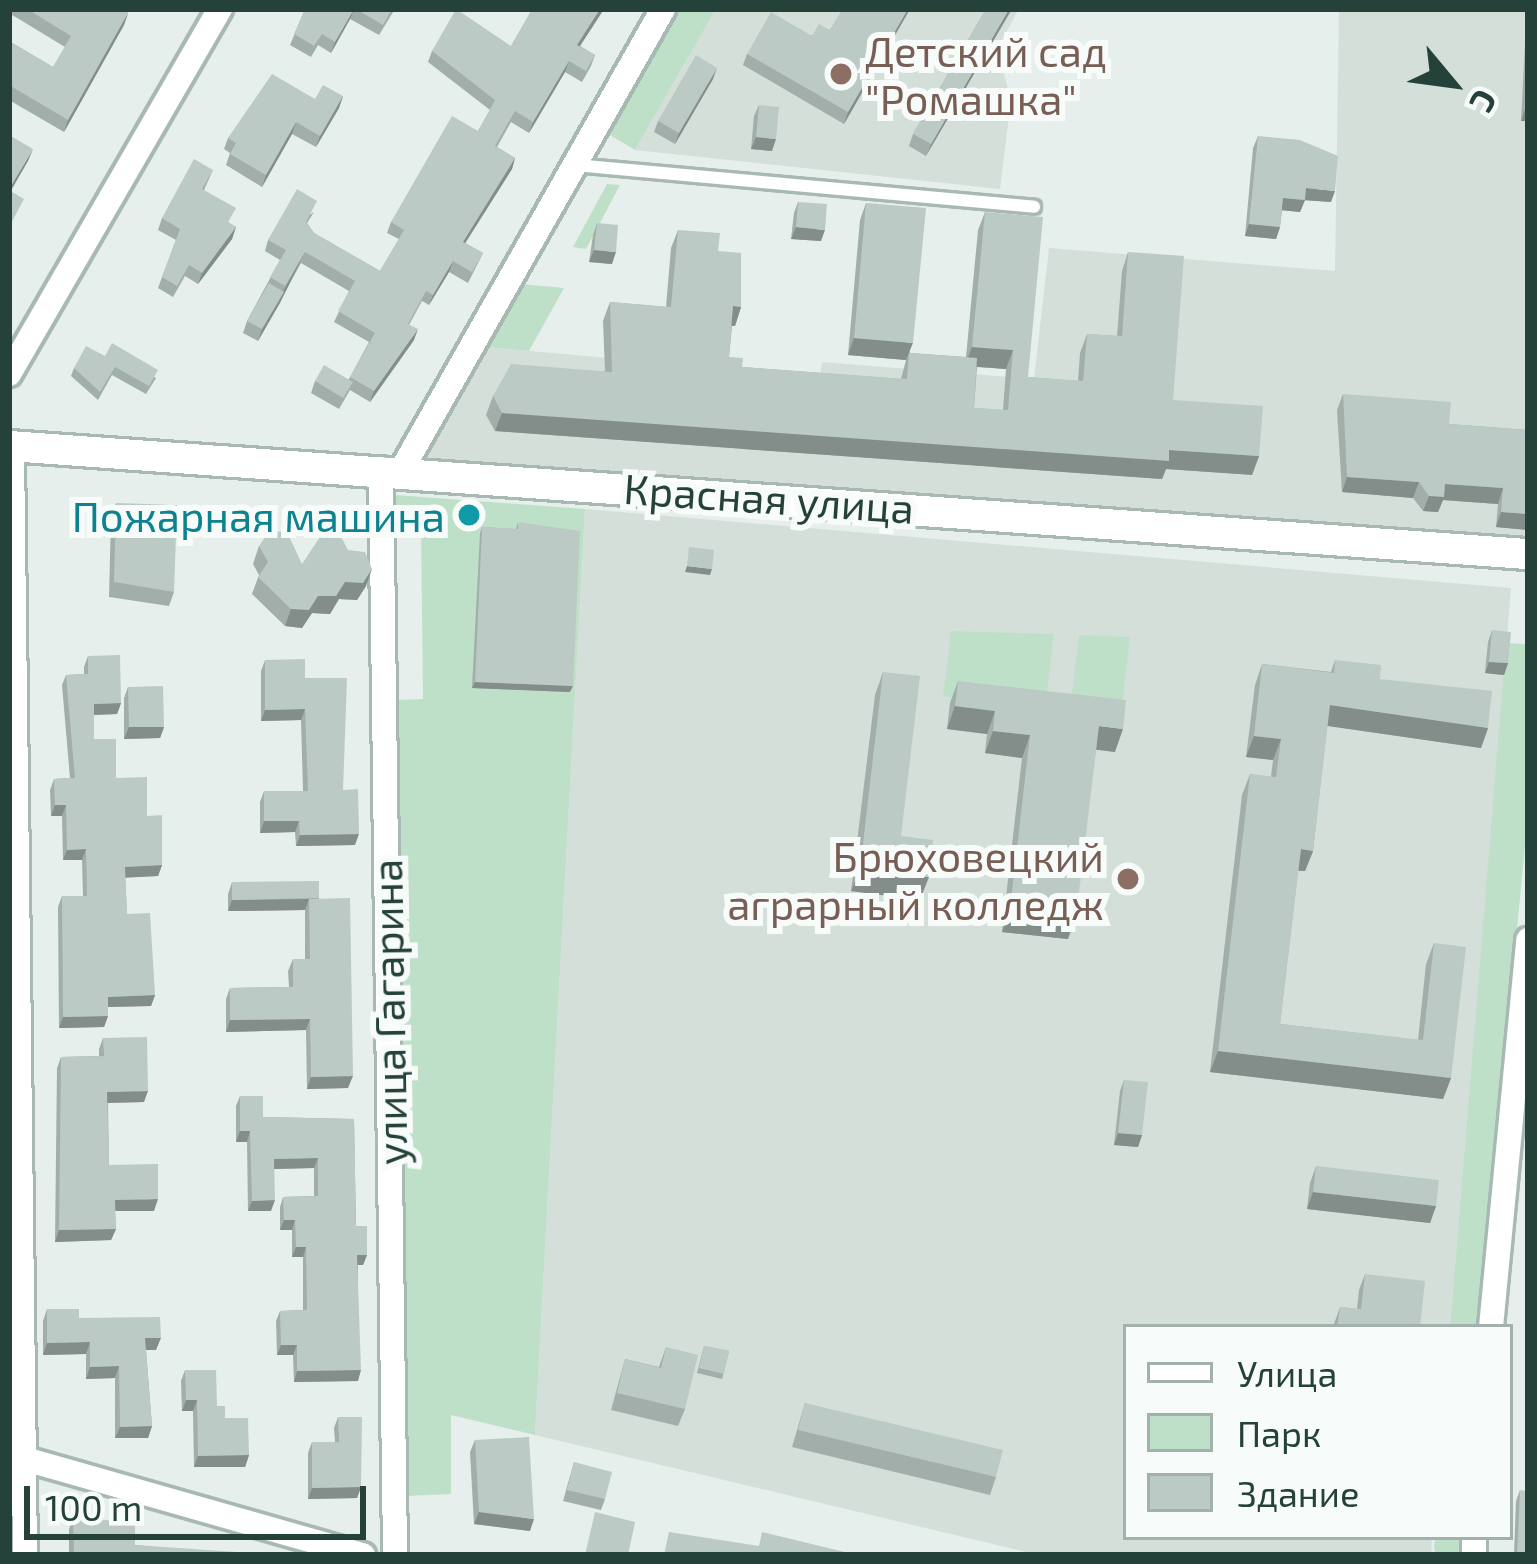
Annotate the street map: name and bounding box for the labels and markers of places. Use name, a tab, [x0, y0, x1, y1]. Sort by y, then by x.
place label: Детский сад "Ромашка"	[865, 25, 1107, 124]
marker: Детский сад "Ромашка"	[828, 61, 854, 87]
place label: Пожарная машина	[72, 490, 445, 540]
marker: Пожарная машина	[456, 502, 482, 528]
place label: Брюховецкий аграрный колледж	[727, 830, 1104, 928]
marker: Брюховецкий аграрный колледж	[1115, 866, 1141, 892]

